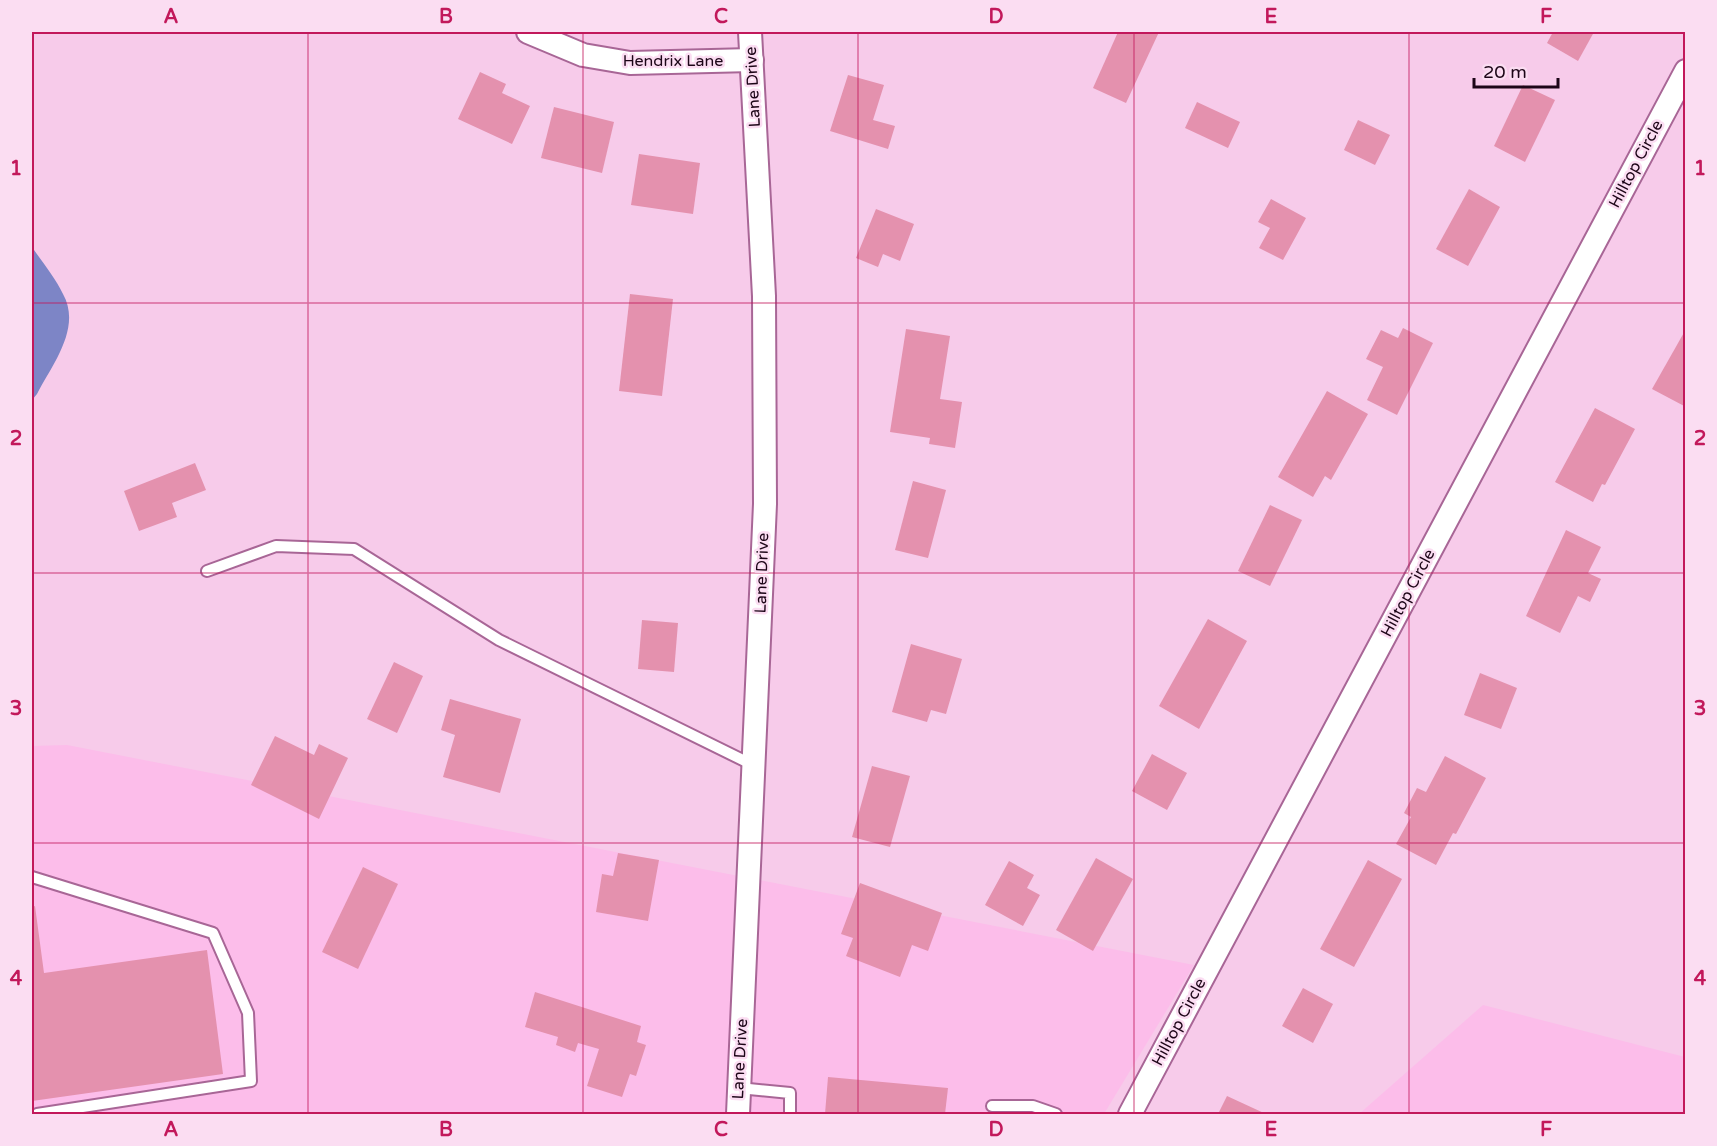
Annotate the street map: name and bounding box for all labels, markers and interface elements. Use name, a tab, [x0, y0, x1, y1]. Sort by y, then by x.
text: A	[164, 5, 179, 29]
text: B	[439, 5, 453, 29]
text: C	[714, 5, 728, 29]
text: D	[988, 5, 1004, 29]
text: E	[1265, 5, 1278, 29]
text: F	[1540, 5, 1552, 29]
street label: Lane Drive	[741, 46, 765, 128]
street label: Hendrix Lane	[623, 51, 723, 71]
scale bar	[1474, 51, 1558, 89]
text: 20 m	[1483, 61, 1527, 83]
street label: Hilltop Circle	[1605, 117, 1667, 211]
text: 1	[10, 157, 22, 181]
text: 1	[1694, 157, 1706, 181]
text: 2	[10, 427, 22, 451]
text: 2	[1694, 427, 1706, 451]
street label: Lane Drive	[751, 532, 773, 614]
street label: Hilltop Circle	[1377, 546, 1439, 640]
text: 3	[10, 697, 22, 721]
text: 3	[1694, 697, 1706, 721]
text: 4	[10, 967, 23, 991]
text: 4	[1694, 967, 1707, 991]
street label: Hilltop Circle	[1148, 975, 1210, 1069]
street label: Lane Drive	[728, 1018, 752, 1100]
text: A	[164, 1118, 179, 1142]
text: B	[439, 1118, 453, 1142]
text: C	[714, 1118, 728, 1142]
text: D	[988, 1118, 1004, 1142]
text: E	[1265, 1118, 1278, 1142]
text: F	[1540, 1118, 1552, 1142]

